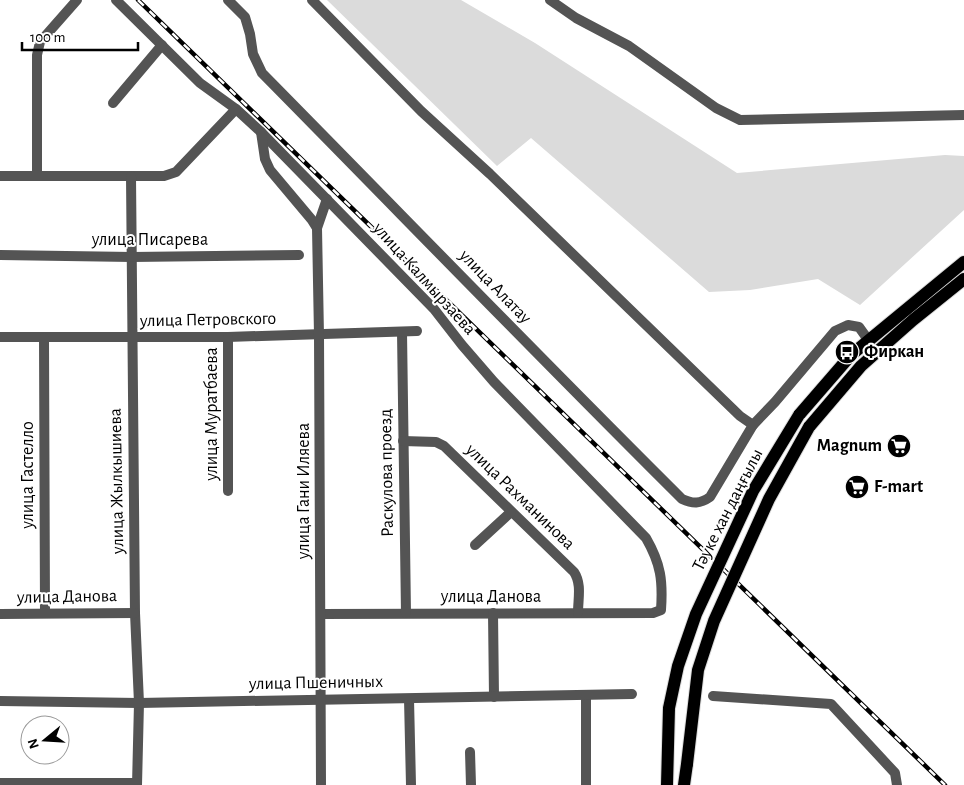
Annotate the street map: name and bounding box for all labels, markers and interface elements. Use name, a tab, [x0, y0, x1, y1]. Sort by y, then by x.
scale bar	[22, 20, 139, 52]
text: 100 m	[30, 30, 65, 45]
street label: улица Калмырзаева	[368, 219, 479, 339]
street label: улица Писарева	[91, 231, 208, 249]
street label: улица Алатау	[455, 246, 535, 328]
street label: улица Петровского	[139, 310, 276, 330]
bus stop icon: Фиркан	[834, 339, 860, 365]
place label: Фиркан	[864, 343, 924, 361]
street label: улица Муратбаева	[202, 347, 221, 482]
street label: улица Жылкышиева	[107, 408, 127, 555]
street label: Раскулова проезд	[377, 409, 397, 537]
street label: улица Гастелло	[19, 421, 37, 530]
street label: улица Гани Иляева	[295, 423, 313, 560]
supermarket icon: Magnum	[886, 433, 912, 459]
place label: Magnum	[817, 437, 882, 455]
street label: улица Рахманинова	[461, 440, 578, 553]
street label: Тәуке хан даңғылы	[689, 446, 767, 574]
supermarket icon: F-mart	[844, 474, 870, 500]
place label: F-mart	[874, 478, 923, 496]
street label: улица Данова	[16, 587, 117, 607]
street label: улица Данова	[440, 588, 541, 606]
street label: улица Пшеничных	[248, 673, 383, 693]
north arrow	[20, 715, 70, 765]
text: N	[25, 737, 42, 751]

